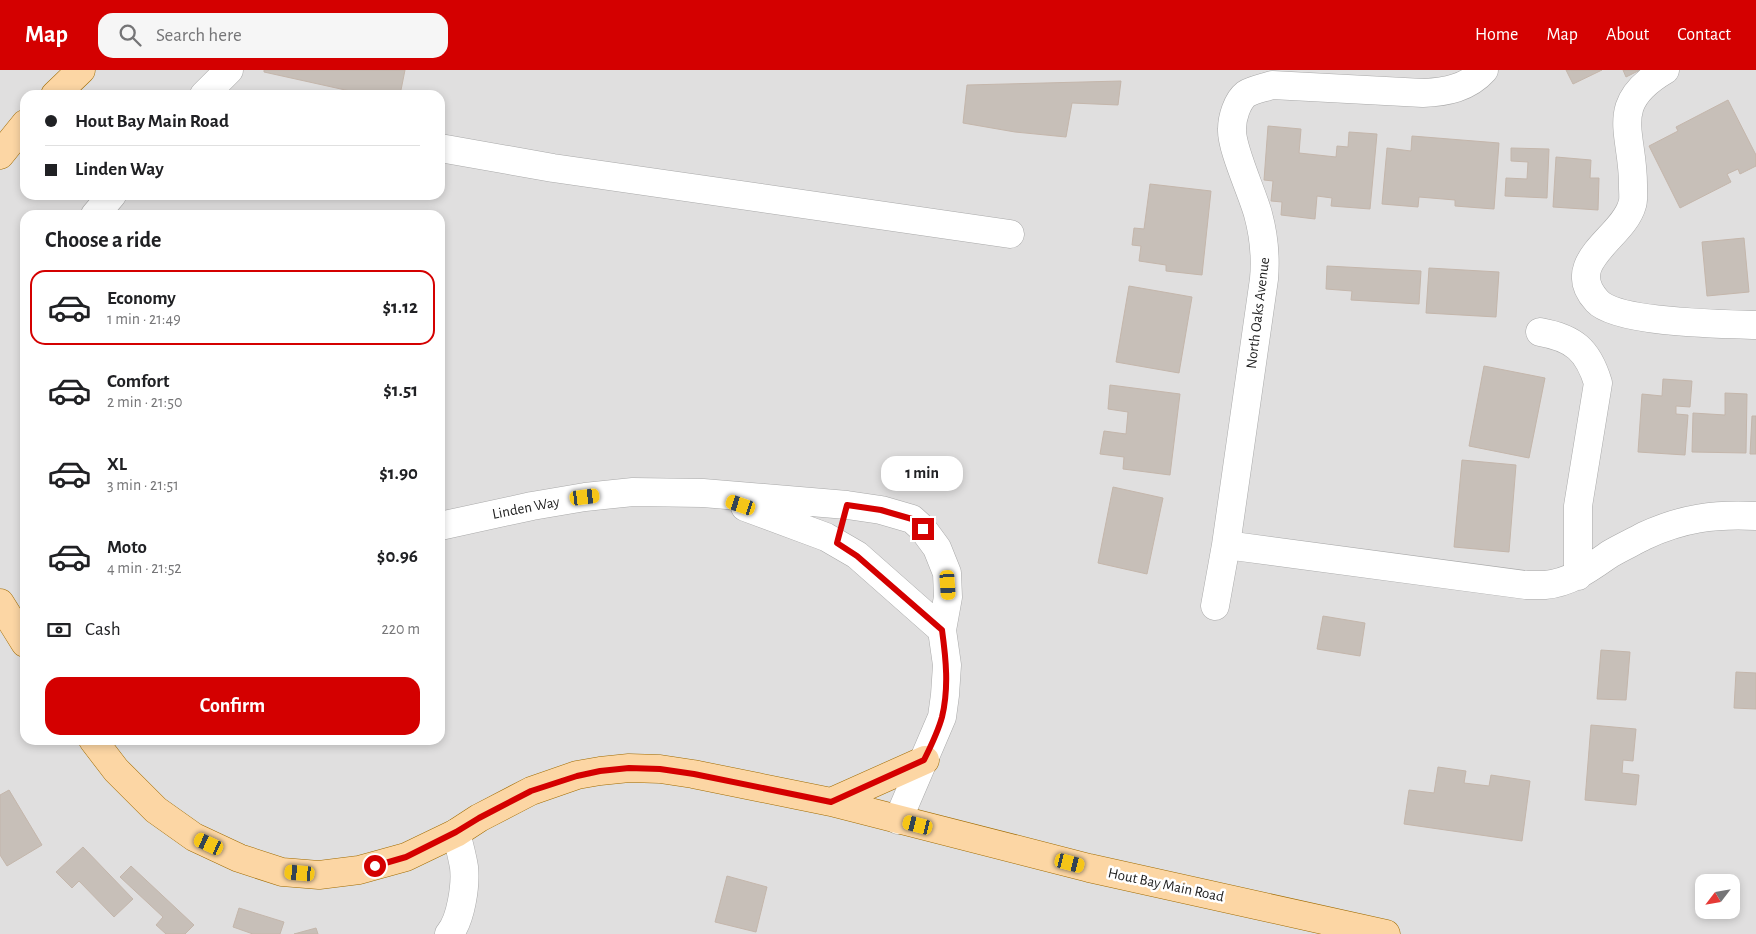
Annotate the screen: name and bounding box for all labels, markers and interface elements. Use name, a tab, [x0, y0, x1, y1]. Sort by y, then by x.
search box	[98, 13, 448, 58]
icon: search	[116, 21, 144, 49]
text: Map	[25, 23, 68, 47]
text: Search here	[156, 26, 242, 45]
text: Home	[1475, 26, 1518, 44]
text: Map	[1546, 26, 1578, 44]
text: About	[1606, 26, 1649, 44]
text: Contact	[1677, 26, 1731, 44]
text: Hout Bay Main Road	[75, 112, 229, 131]
text: Linden Way	[75, 160, 164, 179]
text: Choose a ride	[45, 229, 161, 251]
street label: North Oaks Avenue	[1244, 256, 1272, 370]
icon: car	[47, 285, 92, 330]
text: Economy	[107, 289, 176, 308]
text: $1.12	[382, 298, 418, 317]
text: 1 min · 21:49	[107, 311, 181, 327]
icon: car	[47, 368, 92, 413]
text: Comfort	[107, 372, 169, 391]
text: $1.51	[383, 381, 418, 400]
text: 2 min · 21:50	[107, 394, 182, 410]
icon: car	[47, 451, 92, 496]
text: XL	[107, 455, 127, 474]
callout: 1 min	[882, 456, 964, 492]
text: $1.90	[379, 464, 418, 483]
text: 1 min	[905, 465, 939, 481]
text: 3 min · 21:51	[107, 477, 179, 493]
car	[569, 488, 600, 506]
car	[724, 493, 757, 517]
street label: Linden Way	[491, 494, 561, 522]
route end	[912, 518, 934, 540]
icon: car	[47, 534, 92, 579]
text: Moto	[107, 538, 147, 557]
text: $0.96	[377, 547, 418, 566]
text: 4 min · 21:52	[107, 560, 182, 576]
car	[939, 570, 956, 600]
icon: cash	[45, 616, 73, 644]
text: Cash	[85, 620, 121, 639]
text: 220 m	[382, 621, 420, 637]
button: Confirm	[45, 677, 420, 735]
car	[901, 814, 934, 836]
car	[192, 831, 225, 857]
car	[1053, 852, 1086, 874]
route start	[364, 855, 386, 877]
car	[284, 864, 315, 882]
street label: Hout Bay Main Road	[1107, 865, 1226, 905]
north arrow	[1695, 874, 1740, 919]
map controls	[1695, 874, 1740, 919]

